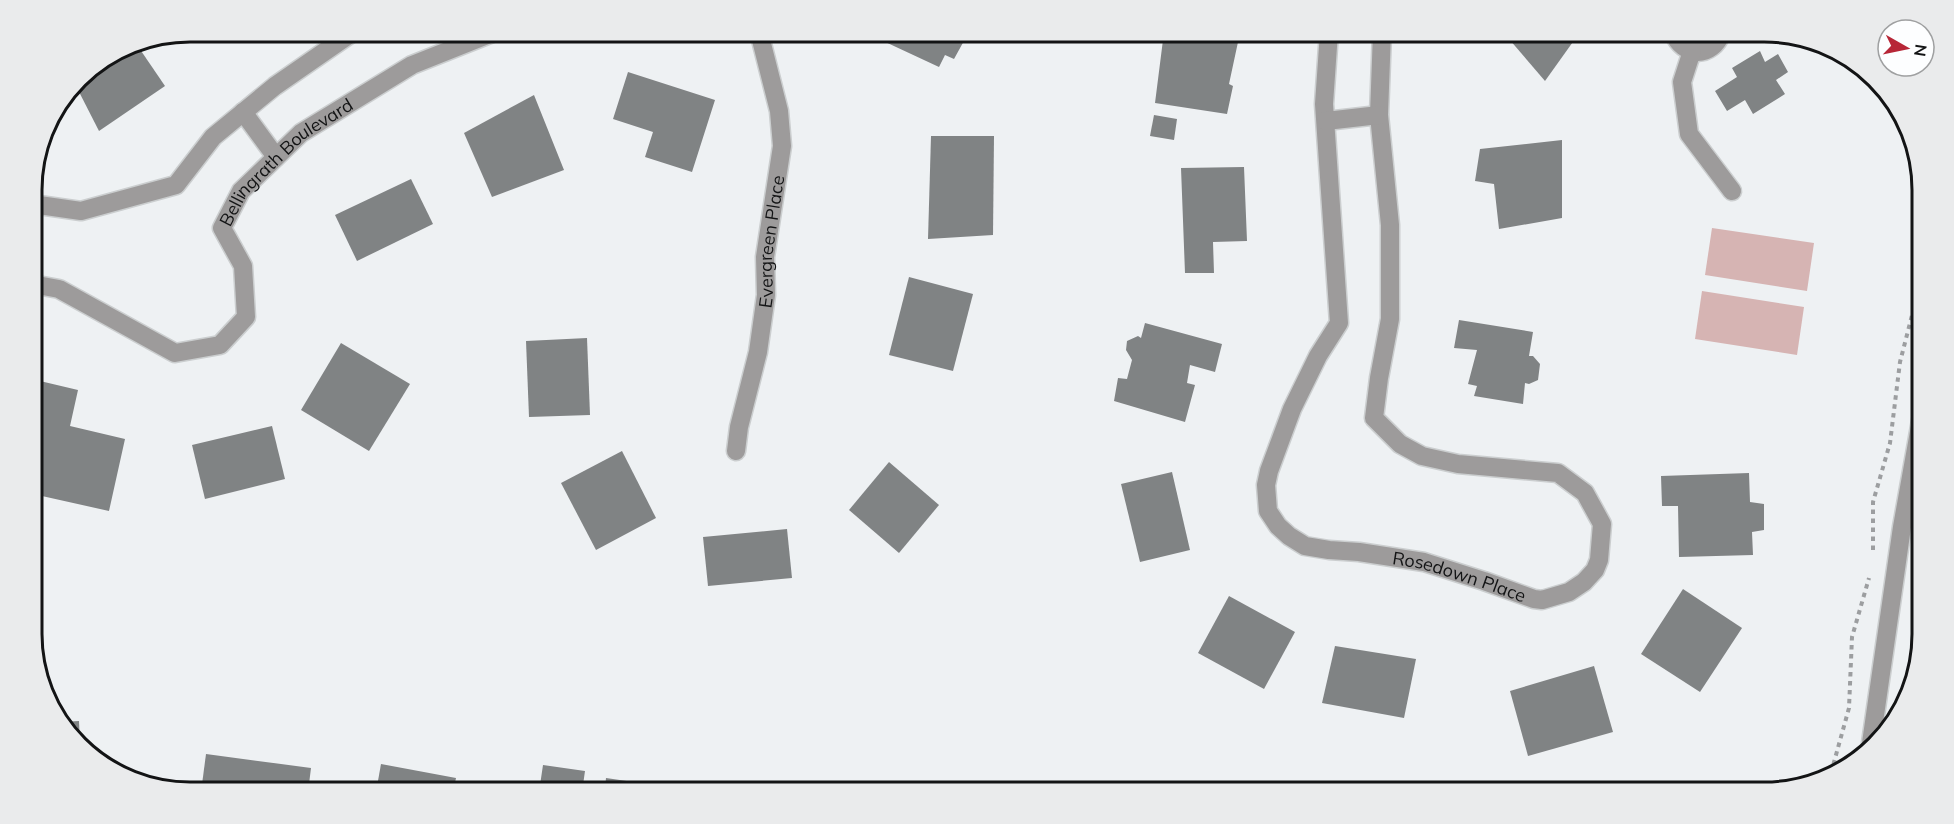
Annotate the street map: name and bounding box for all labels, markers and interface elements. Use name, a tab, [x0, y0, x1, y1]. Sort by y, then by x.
north arrow	[1876, 18, 1936, 78]
text: N	[1910, 43, 1932, 58]
street label: Bellingrath Boulevard	[214, 93, 357, 230]
street label: Evergreen Place	[753, 174, 789, 309]
street label: Rosedown Place	[1391, 546, 1529, 607]

